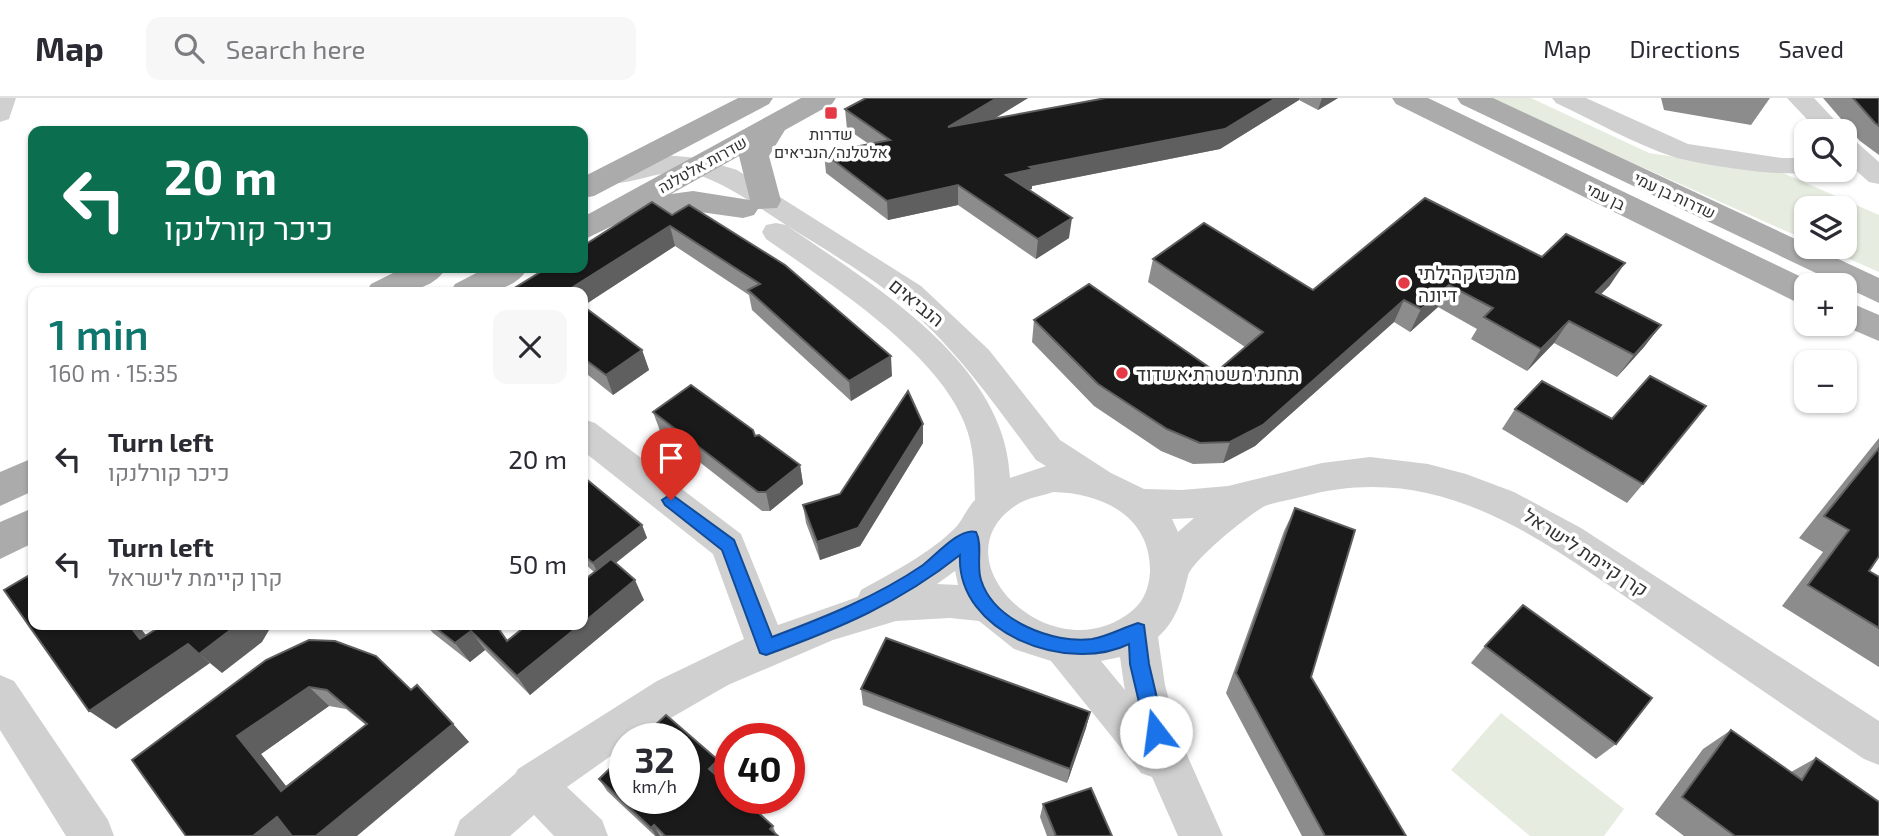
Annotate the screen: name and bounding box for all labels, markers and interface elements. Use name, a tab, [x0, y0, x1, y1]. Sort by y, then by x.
search box	[146, 17, 636, 80]
text: Map	[35, 28, 104, 68]
icon: search	[170, 29, 208, 67]
text: Search here	[226, 33, 365, 64]
text: Map	[1543, 34, 1591, 63]
text: Directions	[1629, 34, 1740, 63]
text: Saved	[1778, 34, 1844, 63]
marker: שדרות אלטלנה/הנביאים	[823, 105, 839, 121]
map controls	[1794, 119, 1857, 413]
button: search	[1794, 119, 1857, 182]
place label: שדרות אלטלנה/הנביאים	[774, 124, 888, 161]
street label: שדרות אלטלנה	[654, 132, 750, 196]
text: 20 m	[164, 146, 277, 205]
icon: left	[49, 154, 140, 245]
street label: שדרות בן עמי	[1631, 168, 1719, 222]
street label: בן עמי	[1583, 179, 1629, 214]
button: layers	[1794, 196, 1857, 259]
text: כיכר קורלנקו	[164, 208, 333, 246]
place label: מרכז קהילתי דיונה	[1418, 261, 1517, 306]
street label: הנביאים	[885, 273, 949, 331]
button: +	[1794, 273, 1857, 336]
marker: מרכז קהילתי דיונה	[1396, 275, 1412, 291]
text: 1 min	[49, 308, 149, 358]
button: close	[493, 310, 567, 384]
button: −	[1794, 350, 1857, 413]
text: 160 m · 15:35	[49, 359, 178, 387]
place label: תחנת משטרת אשדוד	[1136, 362, 1299, 385]
marker: תחנת משטרת אשדוד	[1114, 365, 1130, 381]
text: Turn left	[108, 426, 214, 457]
pin	[641, 428, 701, 500]
icon: arrive	[652, 439, 690, 477]
icon: left	[49, 440, 87, 478]
text: 20 m	[508, 443, 567, 474]
text: כיכר קורלנקו	[108, 458, 230, 486]
street label: קרן קיימת לישראל	[1519, 503, 1653, 601]
text: Turn left	[108, 531, 214, 562]
icon: left	[49, 545, 87, 583]
text: 50 m	[509, 548, 567, 579]
text: קרן קיימת לישראל	[108, 563, 282, 591]
position arrow	[1119, 695, 1193, 769]
speed limit sign: 40	[714, 723, 805, 814]
text: 32	[634, 738, 675, 780]
text: km/h	[632, 775, 677, 797]

